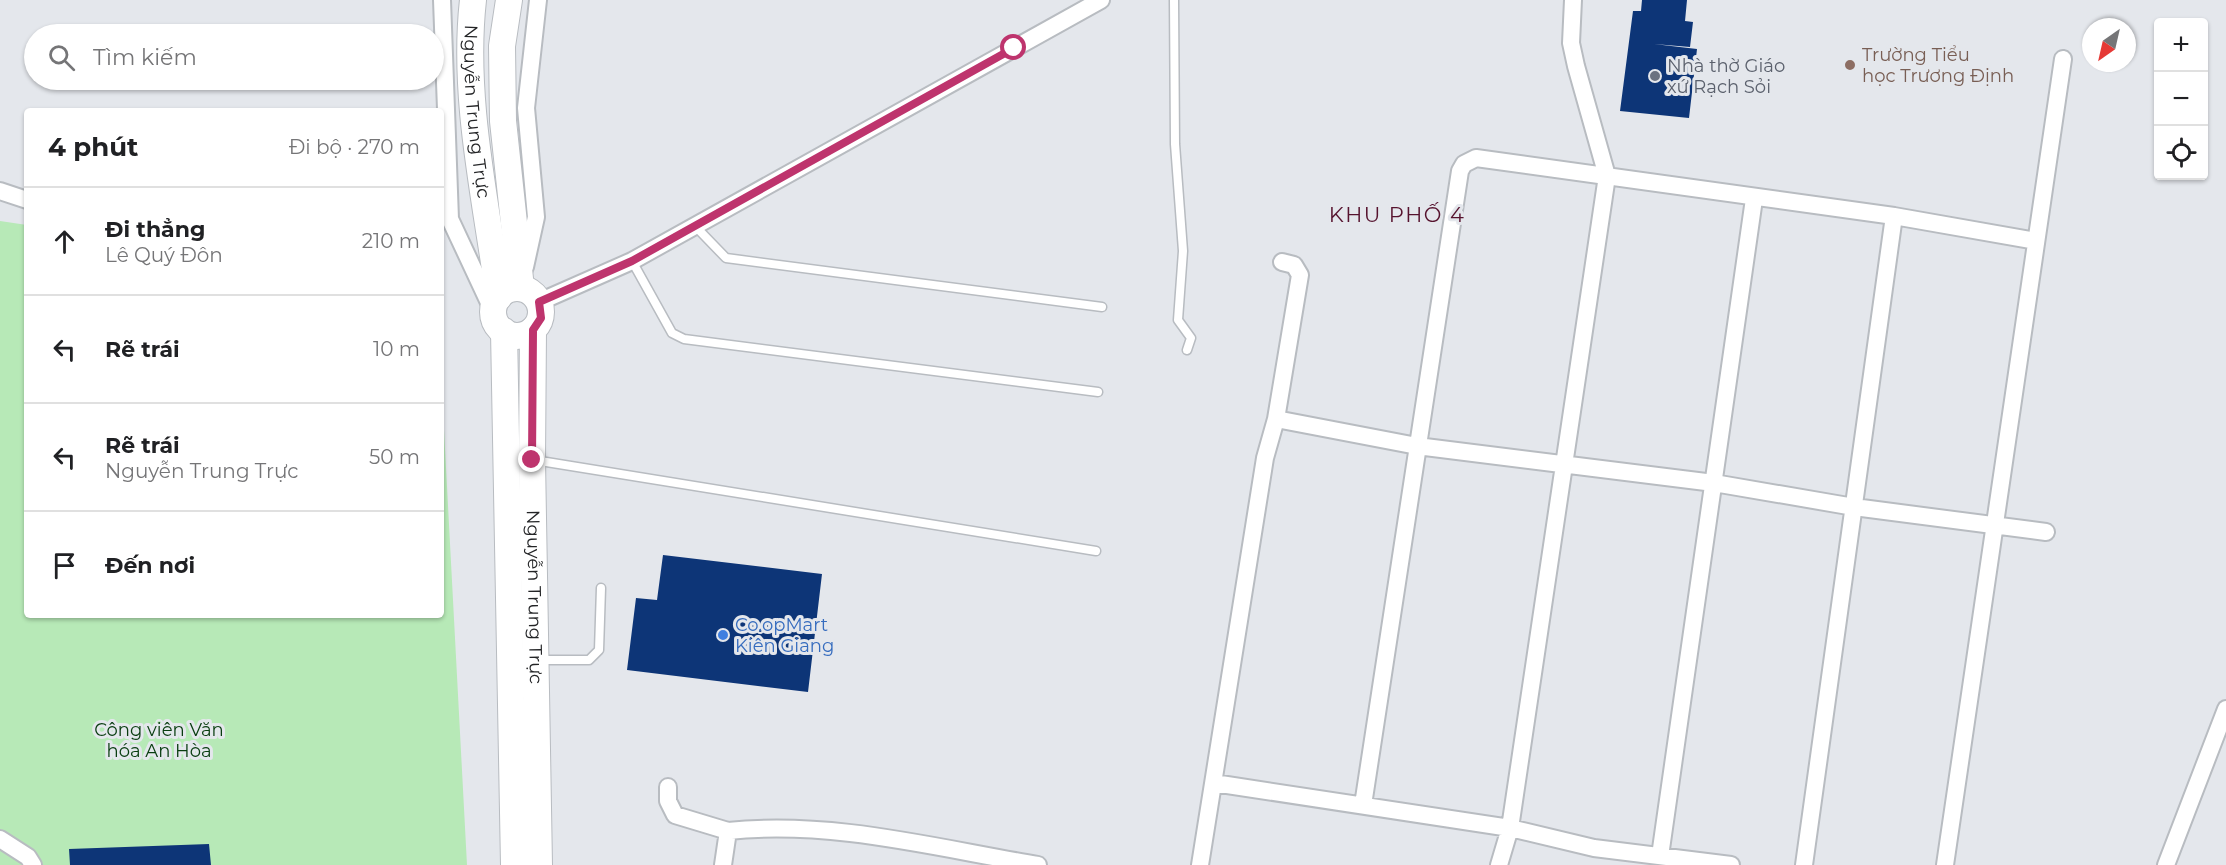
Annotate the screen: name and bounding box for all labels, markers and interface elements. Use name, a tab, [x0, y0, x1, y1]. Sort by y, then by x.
north arrow	[2082, 18, 2136, 72]
map controls	[2154, 18, 2208, 180]
button: +	[2154, 18, 2208, 72]
search box	[24, 24, 444, 90]
street label: Nguyễn Trung Trực	[459, 24, 495, 200]
route start	[1000, 34, 1026, 60]
icon: search	[45, 41, 78, 74]
text: Tìm kiếm	[93, 44, 197, 71]
place label: Trường Tiểu học Trương Định	[1862, 44, 2014, 87]
place label: Nhà thờ Giáo xứ Rạch Sỏi	[1667, 55, 1785, 98]
marker: Trường Tiểu học Trương Định	[1843, 58, 1857, 72]
marker: Nhà thờ Giáo xứ Rạch Sỏi	[1648, 69, 1662, 83]
button: −	[2154, 72, 2208, 126]
button: locate	[2154, 126, 2208, 180]
text: 4 phút	[48, 131, 138, 163]
text: Đi bộ · 270 m	[289, 135, 420, 159]
district label: KHU PHỐ 4	[1329, 202, 1465, 227]
text: Đi thẳng	[105, 216, 205, 243]
icon: ahead	[48, 225, 81, 258]
text: 210 m	[362, 229, 420, 253]
text: Lê Quý Đôn	[105, 243, 223, 267]
icon: left	[48, 333, 81, 366]
text: Rẽ trái	[105, 336, 180, 363]
text: 10 m	[373, 337, 420, 361]
text: Rẽ trái	[105, 432, 180, 459]
icon: left	[48, 441, 81, 474]
text: 50 m	[369, 445, 420, 469]
route end	[518, 446, 544, 472]
text: Nguyễn Trung Trực	[105, 459, 298, 483]
street label: Nguyễn Trung Trực	[522, 510, 547, 684]
icon: arrive	[48, 549, 81, 582]
text: Đến nơi	[105, 552, 195, 579]
place label: Co.opMart Kiên Giang	[735, 614, 834, 657]
marker: Co.opMart Kiên Giang	[716, 628, 730, 642]
park label: Công viên Văn hóa An Hòa	[94, 719, 224, 762]

